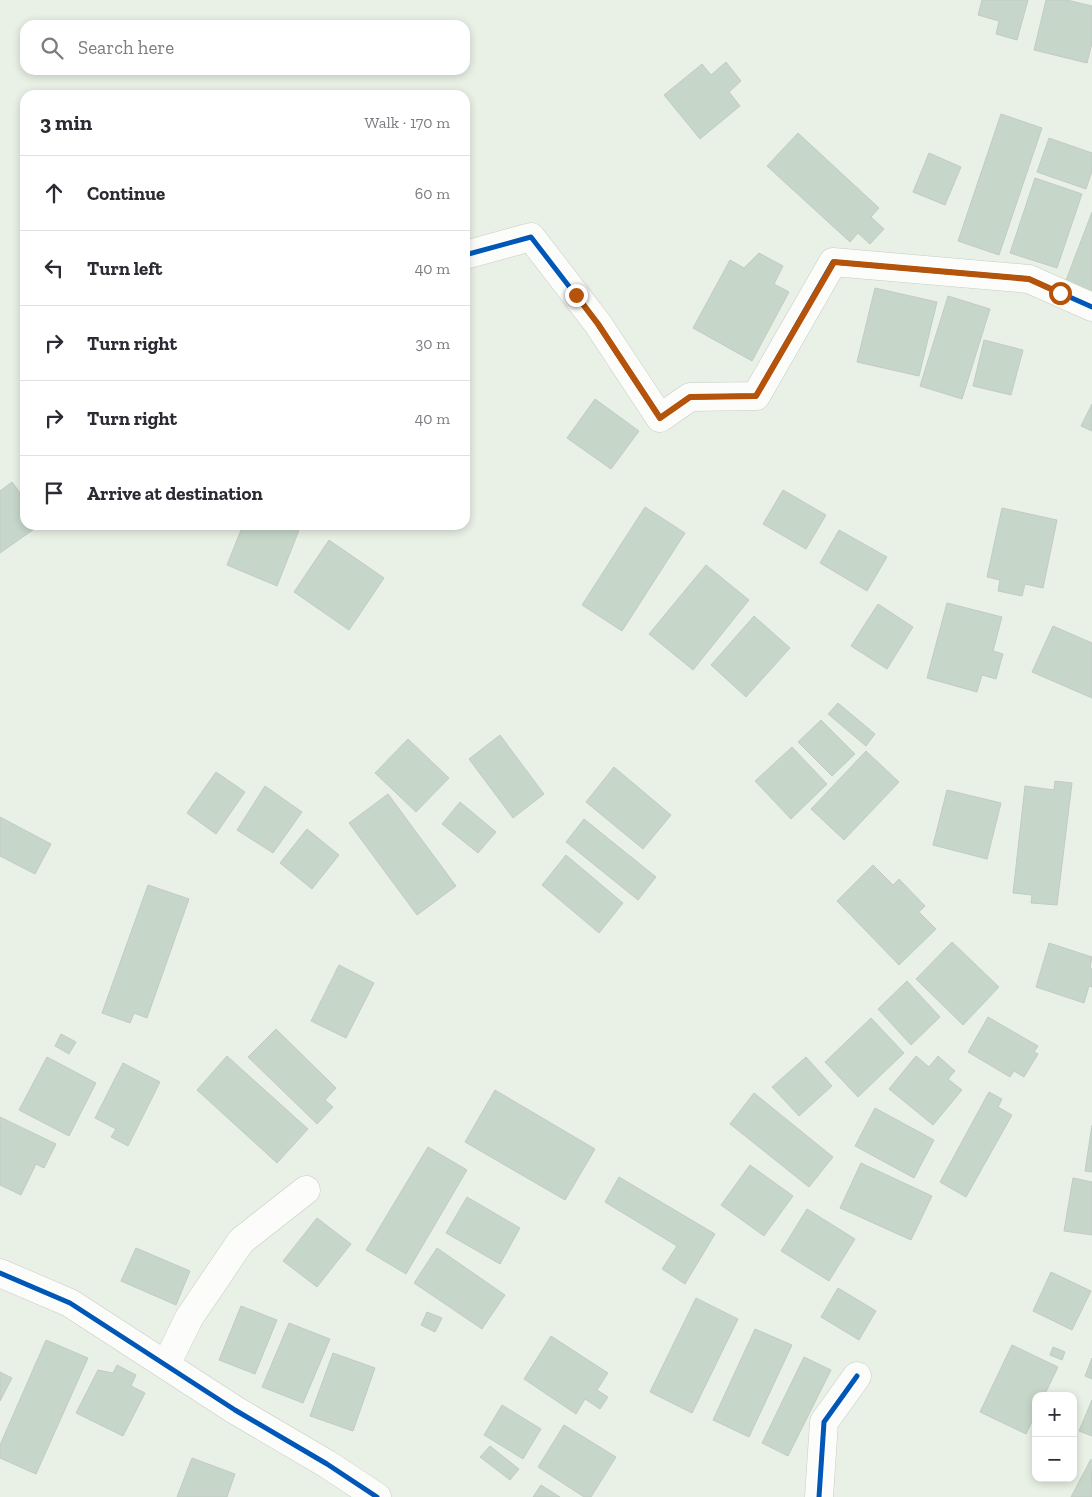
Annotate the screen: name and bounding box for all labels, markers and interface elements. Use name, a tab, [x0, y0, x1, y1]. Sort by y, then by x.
search box	[20, 20, 470, 75]
icon: search	[38, 34, 66, 62]
text: Search here	[78, 36, 174, 59]
text: 3 min	[40, 110, 92, 135]
text: Walk · 170 m	[365, 113, 450, 132]
icon: ahead	[40, 179, 68, 207]
text: Continue	[87, 182, 165, 205]
text: 60 m	[415, 184, 450, 203]
icon: left	[40, 254, 68, 282]
text: Turn left	[87, 257, 162, 280]
text: 40 m	[415, 259, 450, 278]
route start	[1049, 282, 1072, 305]
route end	[565, 284, 588, 307]
icon: right	[40, 329, 68, 357]
text: Turn right	[87, 332, 177, 355]
text: 30 m	[416, 334, 450, 353]
icon: right	[40, 404, 68, 432]
text: Turn right	[87, 407, 177, 430]
text: 40 m	[415, 409, 450, 428]
icon: arrive	[40, 479, 68, 507]
text: Arrive at destination	[87, 482, 263, 505]
map controls	[1032, 1392, 1077, 1482]
button: +	[1032, 1392, 1077, 1437]
button: −	[1032, 1437, 1077, 1482]

